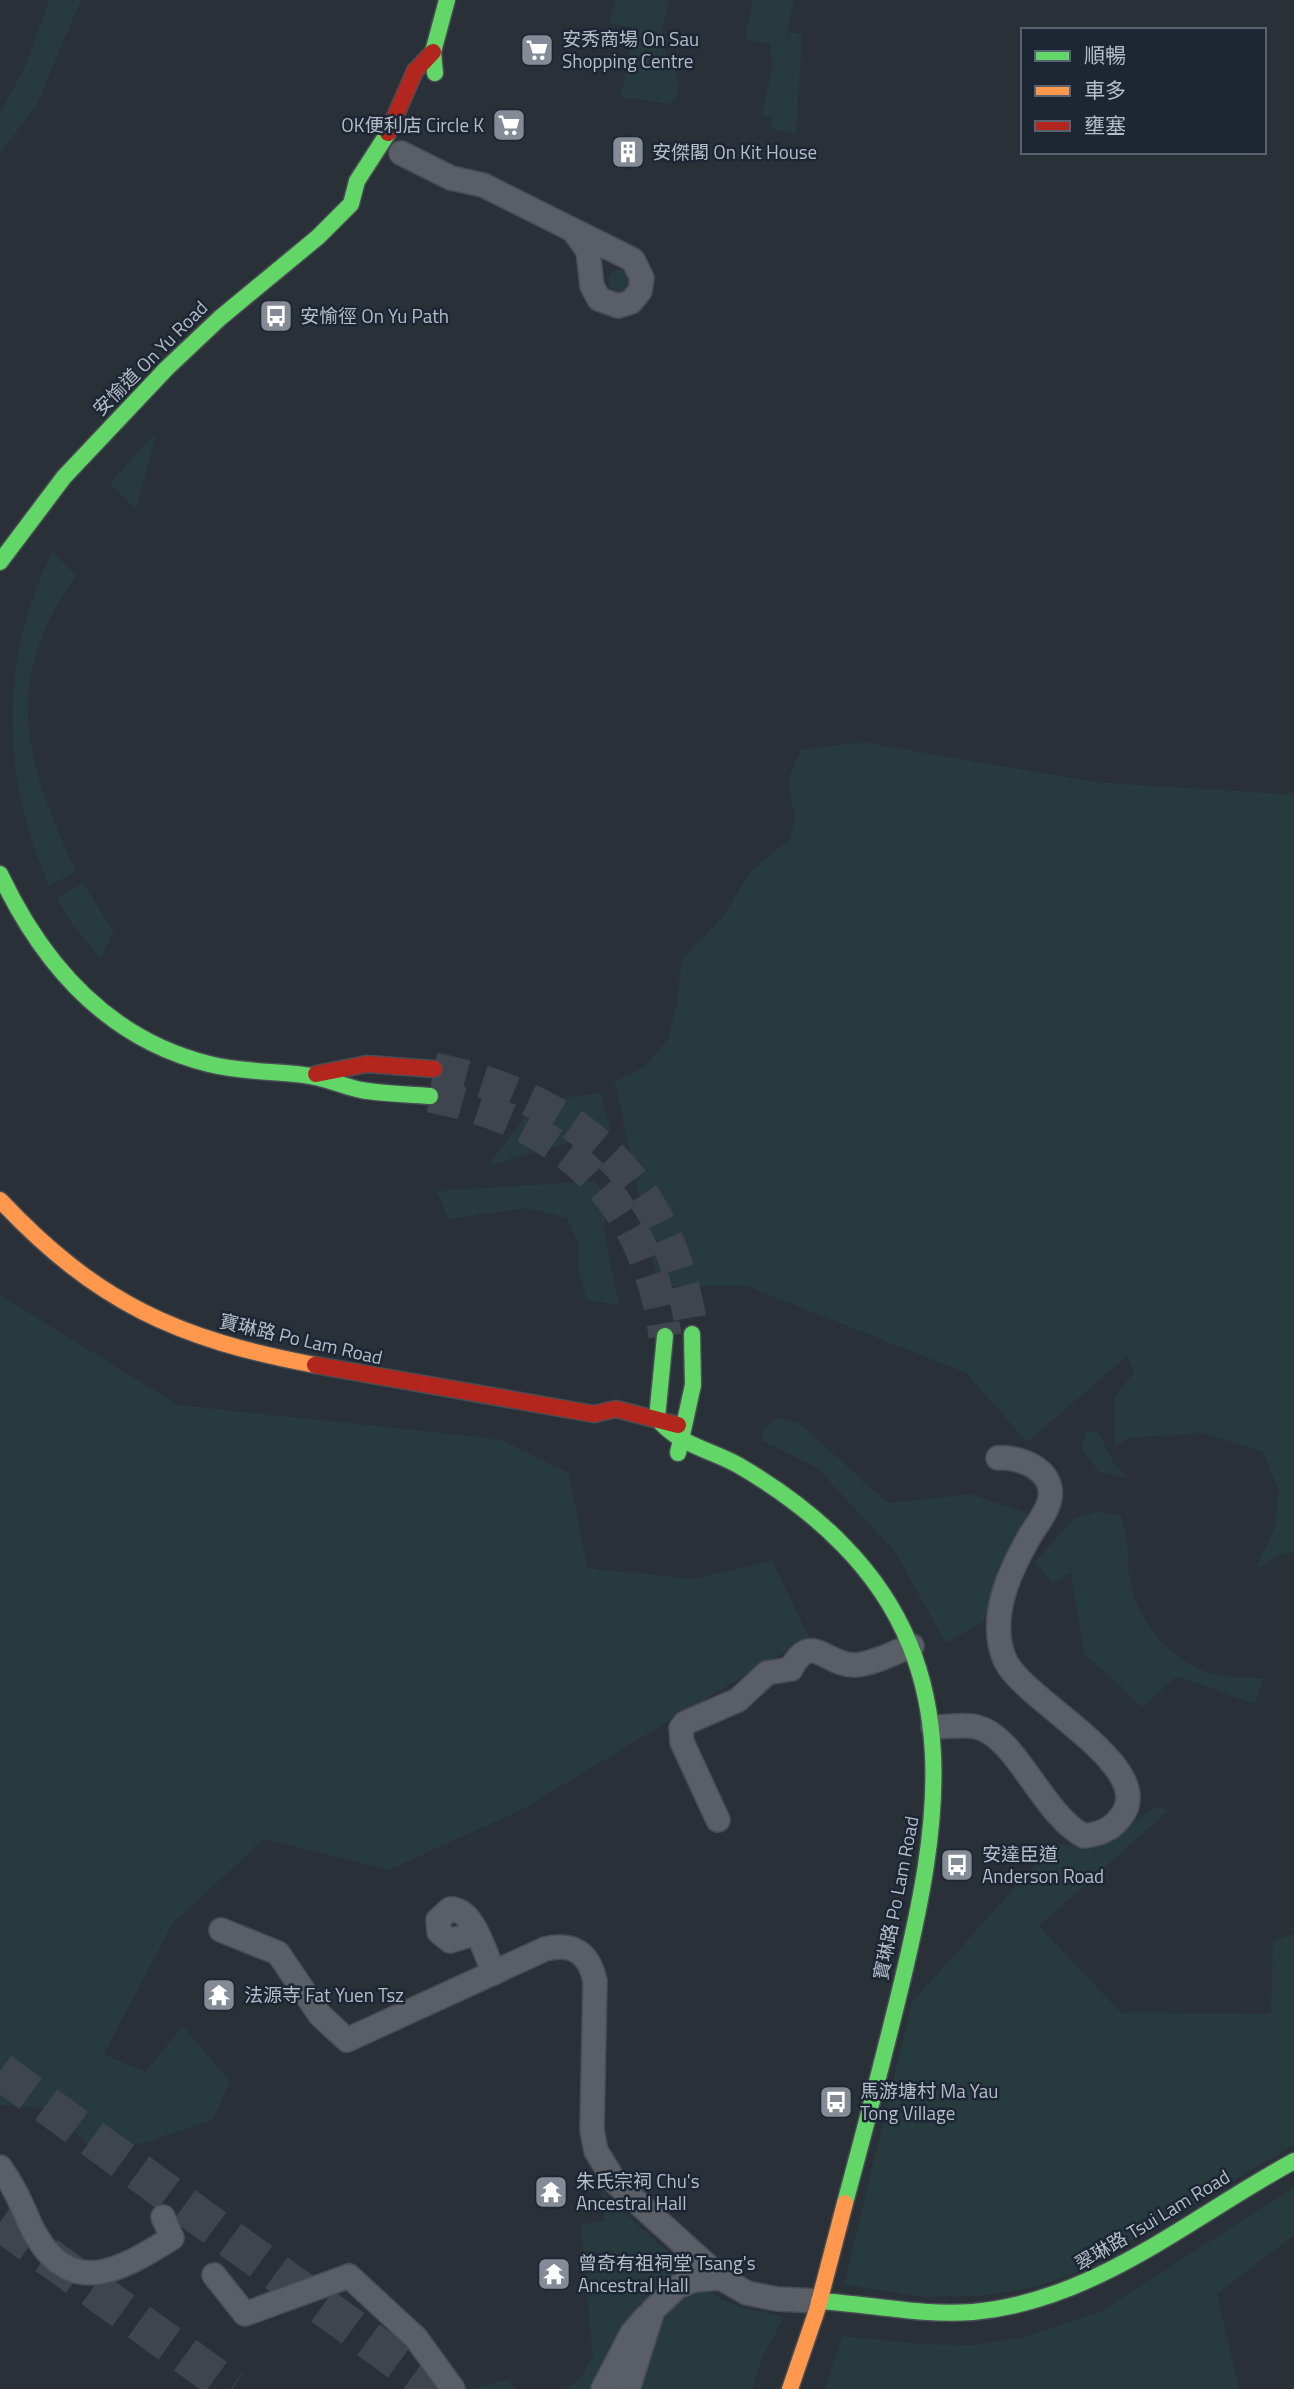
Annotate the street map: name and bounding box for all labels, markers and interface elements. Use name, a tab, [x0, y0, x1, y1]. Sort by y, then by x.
place label: 安秀商場 On Sau Shopping Centre	[562, 24, 699, 75]
legend	[1021, 28, 1266, 154]
supermarket icon: 安秀商場 On Sau Shopping Centre	[518, 31, 556, 69]
text: 順暢	[1084, 39, 1126, 71]
text: 車多	[1084, 74, 1126, 106]
supermarket icon: OK便利店 Circle K	[490, 106, 528, 144]
text: 壅塞	[1084, 109, 1126, 141]
place label: OK便利店 Circle K	[341, 110, 484, 139]
building icon: 安傑閣 On Kit House	[609, 133, 647, 171]
place label: 安傑閣 On Kit House	[652, 137, 817, 166]
street label: 安愉道 On Yu Road	[85, 293, 214, 422]
bus stop icon: 安愉徑 On Yu Path	[257, 297, 295, 335]
place label: 安愉徑 On Yu Path	[300, 301, 449, 330]
street label: 寶琳路 Po Lam Road	[217, 1306, 385, 1371]
street label: 寶琳路 Po Lam Road	[865, 1813, 926, 1982]
place label: 安達臣道 Anderson Road	[982, 1839, 1104, 1890]
bus stop icon: 安達臣道 Anderson Road	[938, 1846, 976, 1884]
temple icon: 法源寺 Fat Yuen Tsz	[200, 1976, 238, 2014]
place label: 法源寺 Fat Yuen Tsz	[244, 1980, 404, 2009]
place label: 馬游塘村 Ma Yau Tong Village	[860, 2076, 998, 2127]
bus stop icon: 馬游塘村 Ma Yau Tong Village	[817, 2083, 855, 2121]
street label: 翠琳路 Tsui Lam Road	[1069, 2162, 1235, 2277]
place label: 朱氏宗祠 Chu's Ancestral Hall	[576, 2166, 700, 2217]
temple icon: 朱氏宗祠 Chu's Ancestral Hall	[532, 2173, 570, 2211]
place label: 曾奇有祖祠堂 Tsang's Ancestral Hall	[578, 2248, 756, 2299]
temple icon: 曾奇有祖祠堂 Tsang's Ancestral Hall	[535, 2255, 573, 2293]

